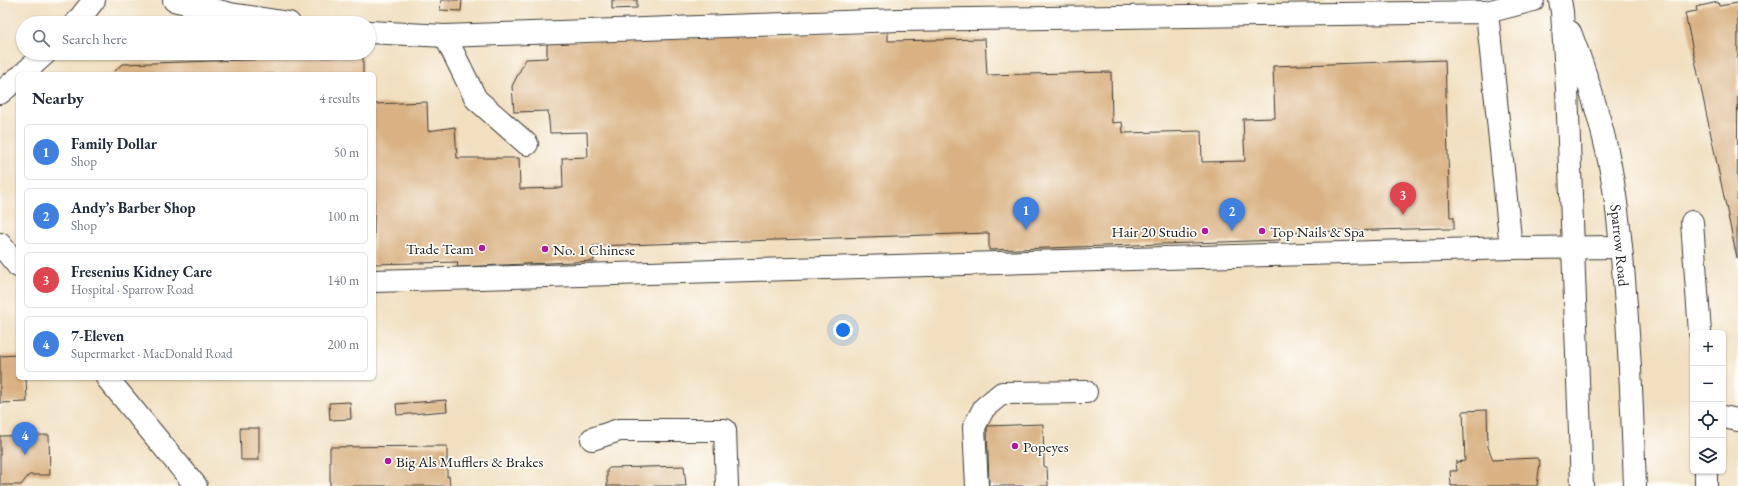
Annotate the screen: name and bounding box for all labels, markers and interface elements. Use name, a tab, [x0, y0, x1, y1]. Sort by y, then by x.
search box	[16, 16, 376, 60]
icon: search	[30, 27, 52, 49]
text: Search here	[62, 29, 127, 48]
text: Nearby	[32, 87, 84, 109]
text: 4 results	[319, 90, 360, 107]
text: Family Dollar	[71, 134, 157, 153]
text: 1	[43, 144, 49, 161]
text: 50 m	[334, 144, 359, 161]
text: Shop	[71, 153, 97, 170]
pin: 3	[1390, 182, 1416, 215]
pin: 1	[1013, 197, 1039, 230]
text: Andy’s Barber Shop	[71, 198, 196, 217]
pin: 2	[1219, 198, 1245, 231]
street label: Sparrow Road	[1607, 203, 1634, 287]
text: 2	[43, 208, 49, 225]
text: 100 m	[328, 208, 359, 225]
text: Shop	[71, 217, 97, 234]
place label: Hair 20 Studio	[1111, 222, 1197, 241]
place label: Top Nails & Spa	[1270, 222, 1364, 241]
marker: Hair 20 Studio	[1200, 226, 1210, 236]
marker: Top Nails & Spa	[1257, 226, 1267, 236]
place label: Trade Team	[406, 239, 474, 258]
place label: No. 1 Chinese	[553, 240, 635, 259]
marker: Trade Team	[477, 243, 487, 253]
marker: No. 1 Chinese	[540, 244, 550, 254]
text: Fresenius Kidney Care	[71, 262, 212, 281]
text: 3	[43, 272, 49, 289]
text: 140 m	[328, 272, 359, 289]
text: Hospital · Sparrow Road	[71, 281, 194, 298]
your location	[833, 320, 853, 340]
text: 7-Eleven	[71, 326, 124, 345]
map controls	[1690, 330, 1726, 474]
button: +	[1690, 330, 1726, 366]
text: 4	[43, 336, 49, 353]
text: 200 m	[328, 336, 359, 353]
text: Supermarket · MacDonald Road	[71, 345, 232, 362]
button: −	[1690, 366, 1726, 402]
button: locate	[1690, 402, 1726, 438]
pin: 4	[12, 422, 38, 455]
place label: Popeyes	[1023, 437, 1069, 456]
button: layers	[1690, 438, 1726, 474]
marker: Popeyes	[1010, 441, 1020, 451]
place label: Big Als Mufflers & Brakes	[396, 452, 543, 471]
marker: Big Als Mufflers & Brakes	[383, 456, 393, 466]

